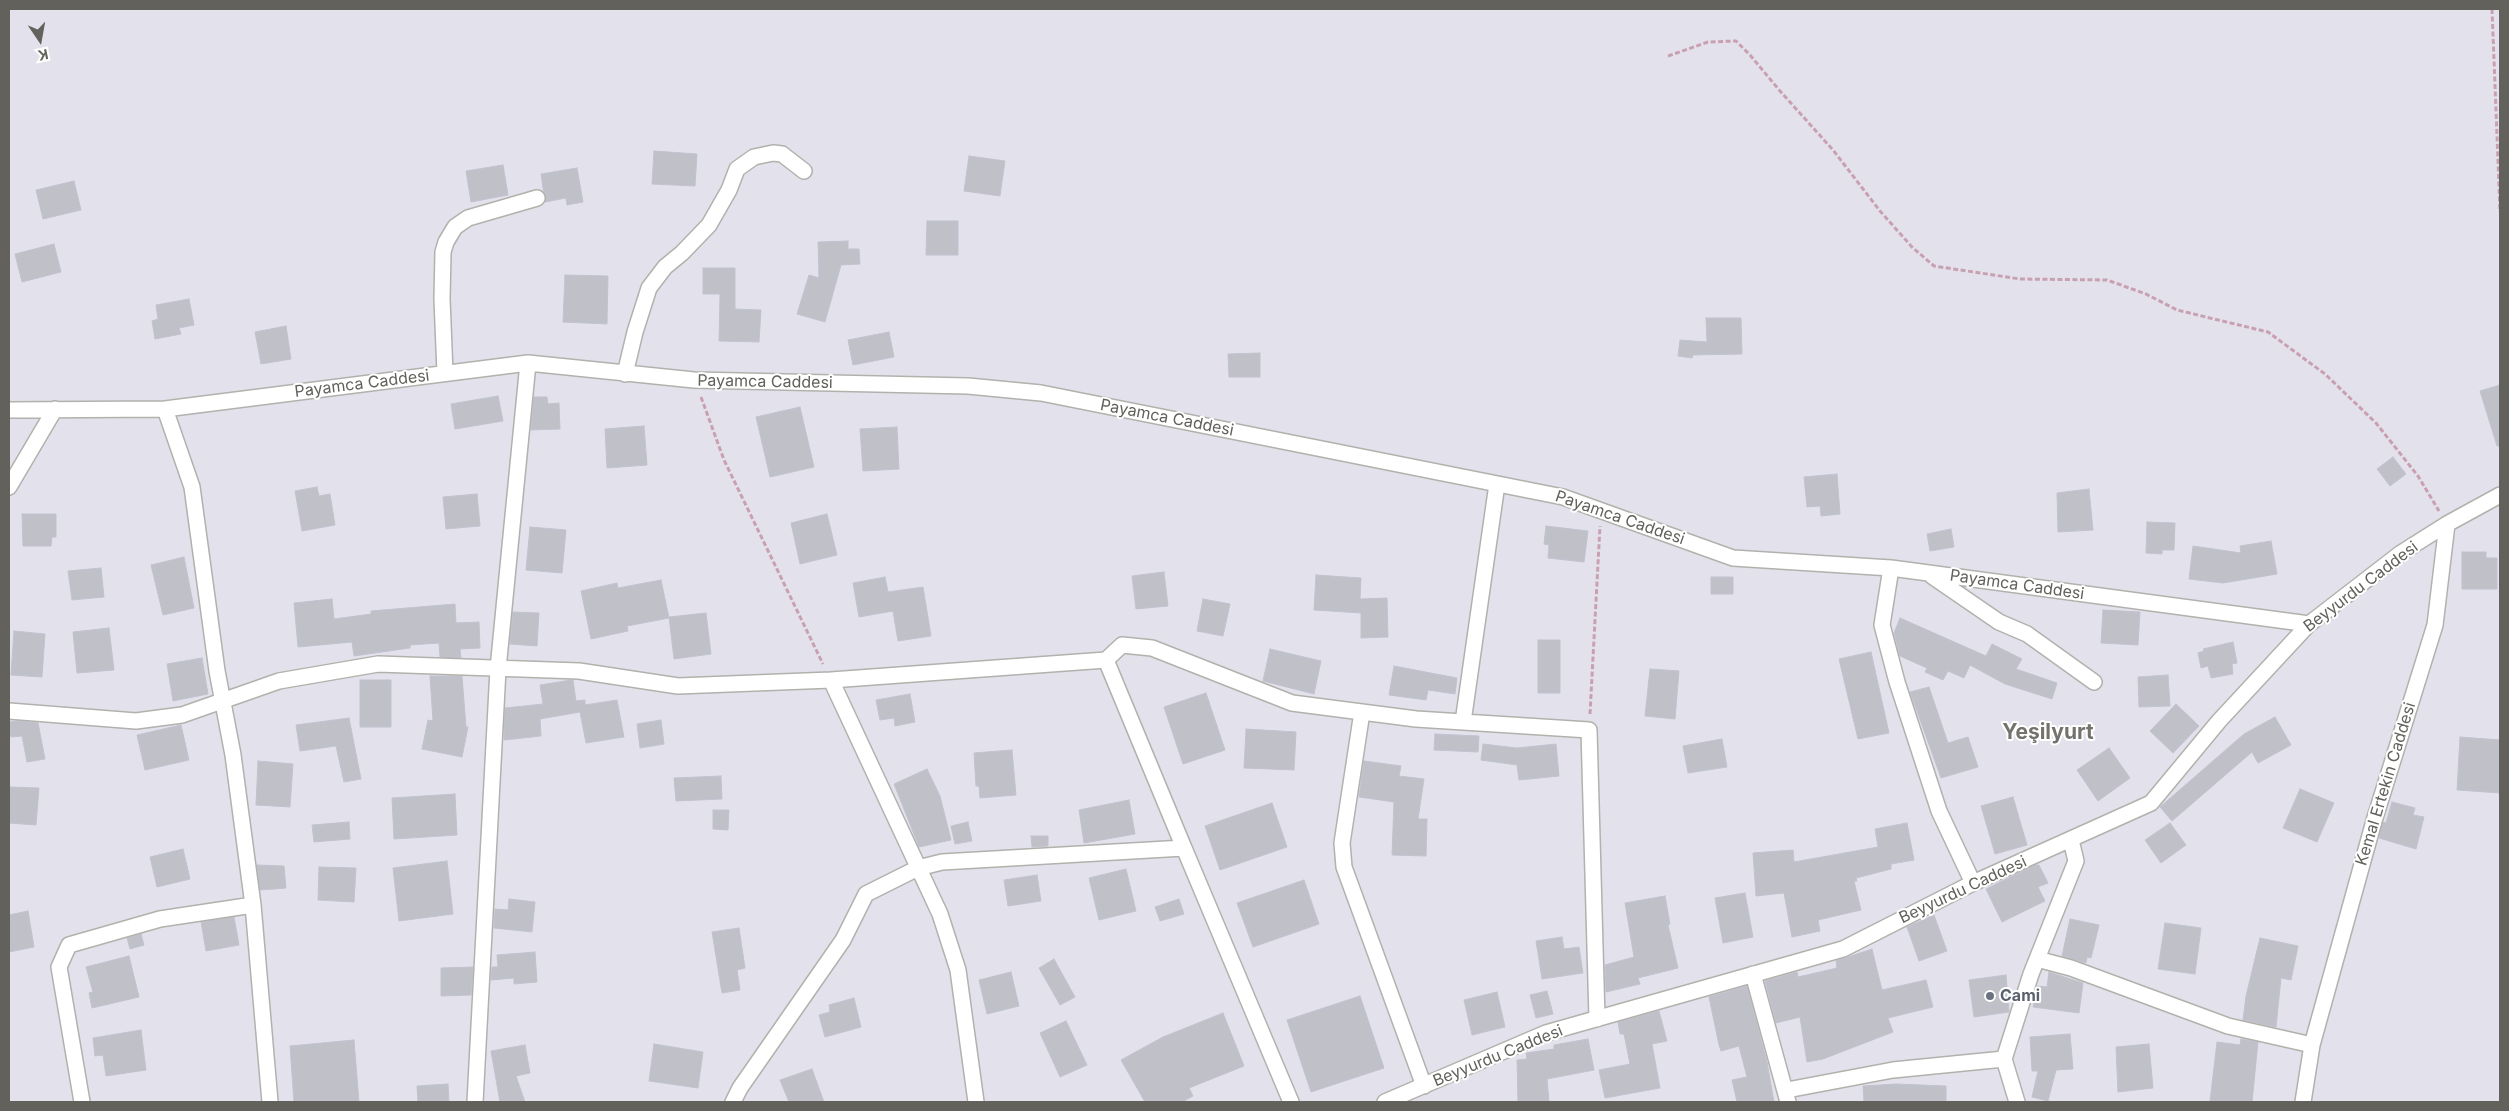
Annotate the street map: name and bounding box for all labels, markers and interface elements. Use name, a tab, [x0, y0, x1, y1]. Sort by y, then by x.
north arrow	[15, 15, 65, 65]
text: K	[37, 46, 50, 65]
street label: Payamca Caddesi	[294, 366, 430, 402]
street label: Payamca Caddesi	[697, 371, 833, 393]
street label: Payamca Caddesi	[1099, 396, 1235, 440]
street label: Payamca Caddesi	[1553, 487, 1687, 549]
street label: Beyyurdu Caddesi	[2300, 538, 2422, 636]
street label: Payamca Caddesi	[1949, 566, 2085, 604]
street label: Kemal Ertekin Caddesi	[2352, 700, 2420, 868]
district label: Yeşilyurt	[2002, 720, 2094, 746]
street label: Beyyurdu Caddesi	[1896, 852, 2030, 928]
place label: Cami	[2000, 986, 2040, 1006]
marker: Cami	[1984, 990, 1996, 1002]
street label: Beyyurdu Caddesi	[1430, 1021, 1566, 1091]

